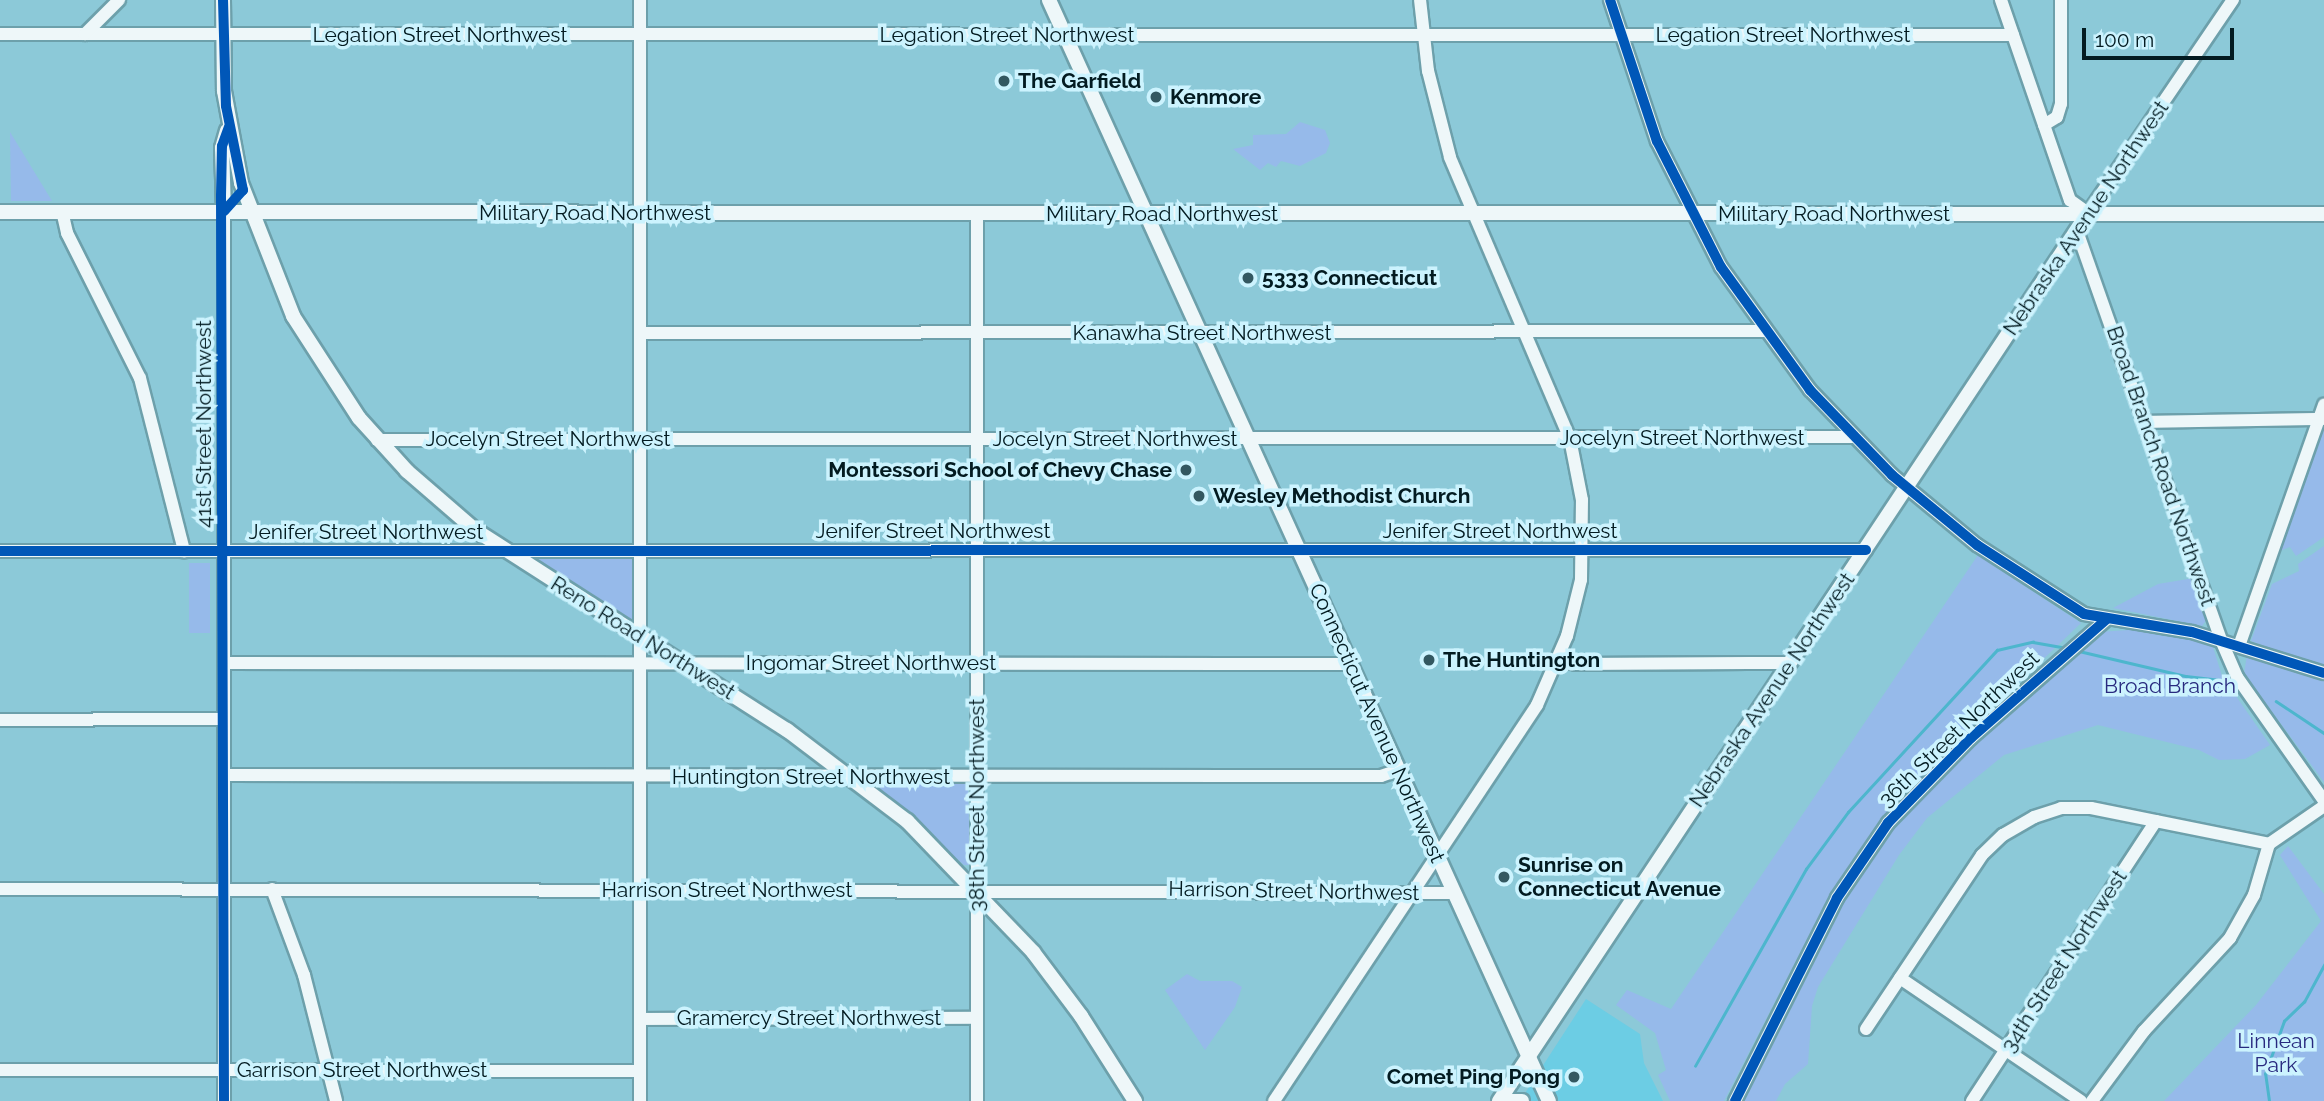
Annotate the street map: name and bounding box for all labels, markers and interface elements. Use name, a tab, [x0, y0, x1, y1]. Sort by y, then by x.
scale bar	[2086, 14, 2238, 58]
street label: Legation Street Northwest	[312, 22, 568, 48]
street label: Legation Street Northwest	[879, 22, 1135, 48]
street label: Legation Street Northwest	[1655, 22, 1911, 48]
text: 100 m	[2095, 27, 2154, 52]
place label: The Garfield	[1018, 68, 1141, 94]
marker: The Garfield	[996, 73, 1012, 89]
place label: Kenmore	[1170, 84, 1261, 110]
marker: Kenmore	[1148, 89, 1164, 105]
street label: Nebraska Avenue Northwest	[1998, 96, 2174, 340]
street label: Military Road Northwest	[479, 200, 711, 226]
street label: Military Road Northwest	[1046, 201, 1278, 227]
street label: Military Road Northwest	[1718, 201, 1950, 227]
place label: 5333 Connecticut	[1262, 265, 1437, 291]
marker: 5333 Connecticut	[1240, 270, 1256, 286]
street label: 41st Street Northwest	[191, 320, 217, 528]
street label: Kanawha Street Northwest	[1072, 320, 1332, 346]
street label: Broad Branch Road Northwest	[2101, 323, 2221, 609]
street label: Jocelyn Street Northwest	[1559, 425, 1805, 451]
street label: Jocelyn Street Northwest	[425, 426, 671, 452]
street label: Jocelyn Street Northwest	[992, 426, 1238, 452]
place label: Montessori School of Chevy Chase	[827, 457, 1172, 483]
marker: Montessori School of Chevy Chase	[1178, 462, 1194, 478]
place label: Wesley Methodist Church	[1213, 483, 1471, 509]
marker: Wesley Methodist Church	[1191, 488, 1207, 504]
street label: Jenifer Street Northwest	[815, 518, 1051, 544]
street label: Jenifer Street Northwest	[1382, 518, 1618, 544]
street label: Jenifer Street Northwest	[248, 519, 484, 545]
street label: Nebraska Avenue Northwest	[1684, 568, 1860, 812]
street label: Reno Road Northwest	[546, 571, 740, 705]
street label: Connecticut Avenue Northwest	[1304, 579, 1450, 867]
street label: 36th Street Northwest	[1874, 646, 2044, 812]
place label: The Huntington	[1443, 647, 1600, 673]
street label: Ingomar Street Northwest	[745, 650, 997, 676]
marker: The Huntington	[1421, 652, 1437, 668]
park label: Broad Branch	[2104, 673, 2236, 699]
street label: 38th Street Northwest	[964, 699, 990, 911]
street label: Huntington Street Northwest	[672, 764, 950, 790]
place label: Sunrise on Connecticut Avenue	[1518, 852, 1722, 902]
street label: 34th Street Northwest	[1996, 865, 2132, 1057]
marker: Sunrise on Connecticut Avenue	[1496, 869, 1512, 885]
street label: Harrison Street Northwest	[1168, 876, 1420, 906]
street label: Harrison Street Northwest	[601, 877, 853, 903]
street label: Gramercy Street Northwest	[676, 1005, 942, 1031]
park label: Linnean Park	[2237, 1028, 2315, 1078]
street label: Garrison Street Northwest	[237, 1057, 487, 1083]
place label: Comet Ping Pong	[1387, 1064, 1560, 1090]
marker: Comet Ping Pong	[1566, 1069, 1582, 1085]

